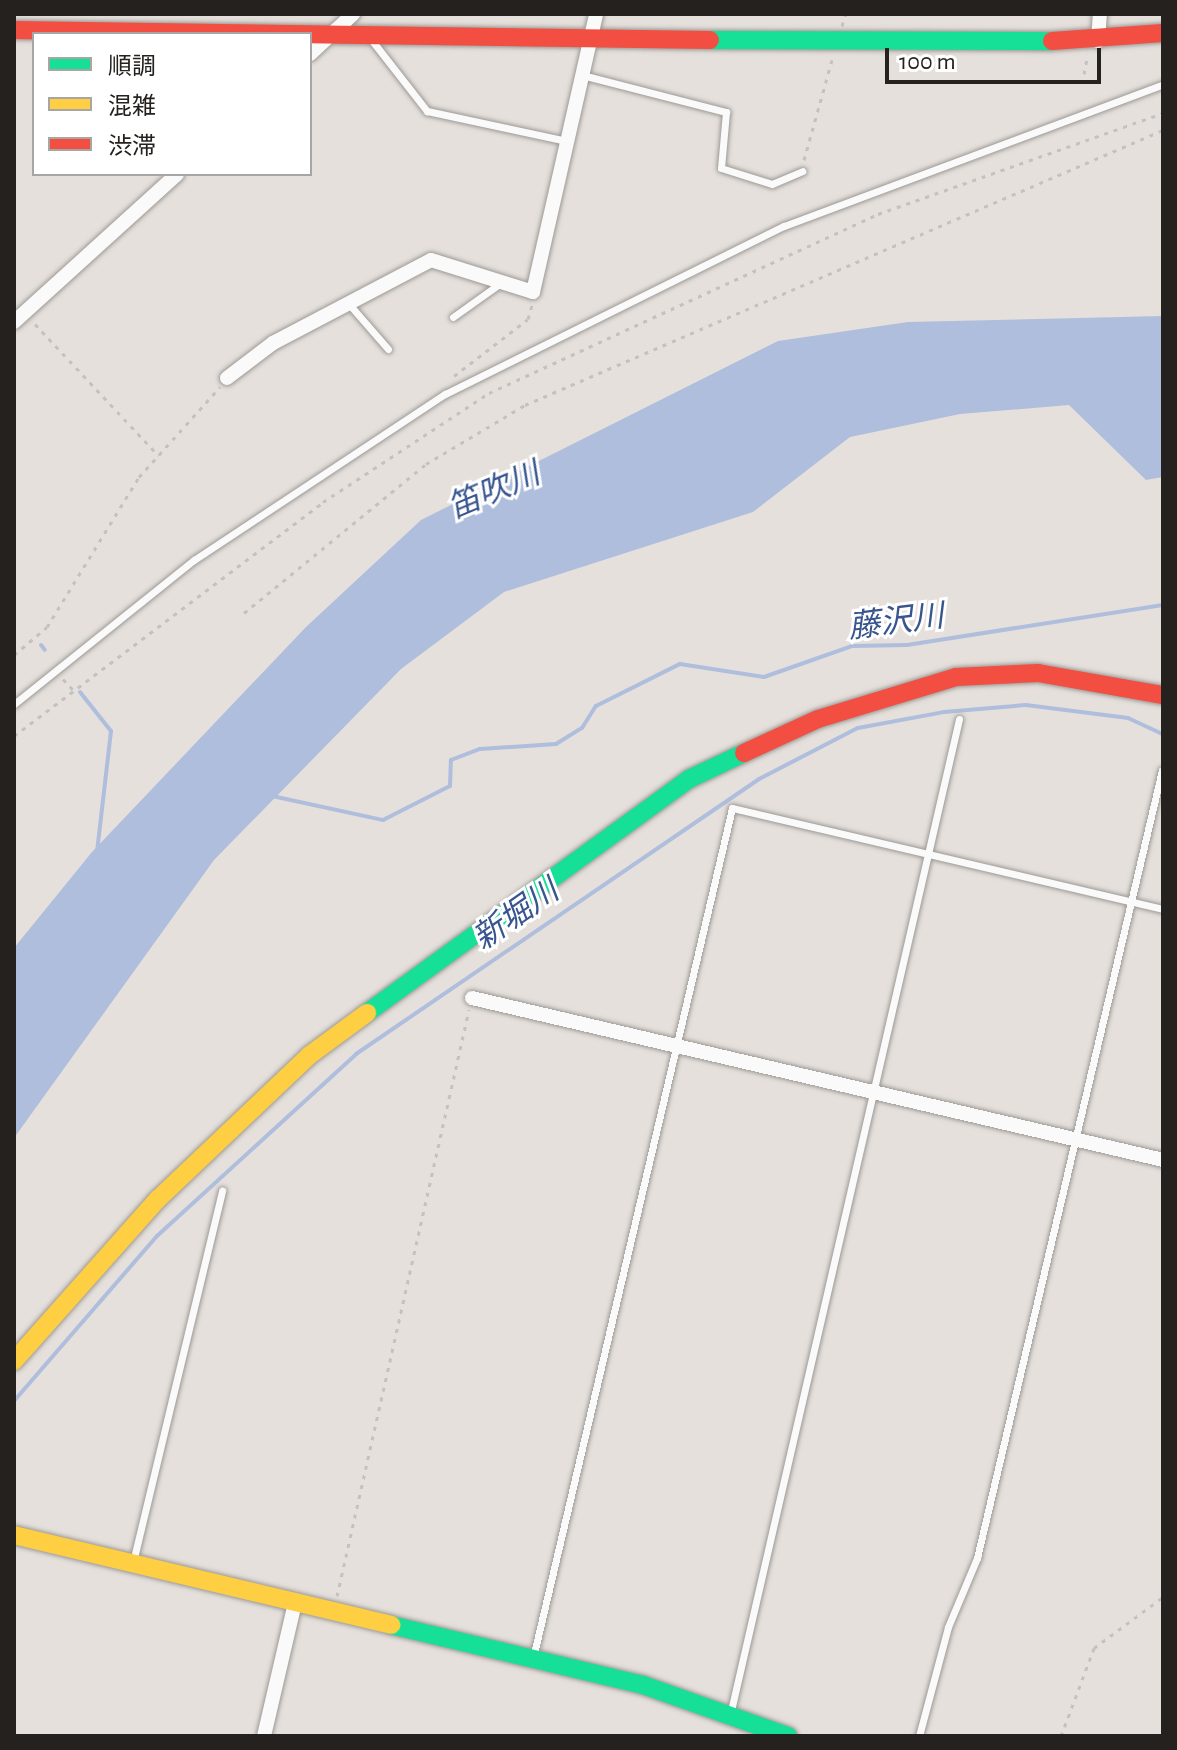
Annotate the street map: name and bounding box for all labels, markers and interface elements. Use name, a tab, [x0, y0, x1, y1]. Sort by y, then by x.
legend	[32, 32, 312, 176]
scale bar	[889, 32, 1105, 82]
text: 100 m	[899, 50, 956, 74]
text: 順調	[108, 55, 156, 79]
text: 混雑	[108, 95, 156, 119]
text: 渋滞	[108, 135, 156, 159]
water label: 笛吹川	[442, 455, 546, 527]
water label: 藤沢川	[846, 597, 946, 647]
water label: 新堀川	[466, 872, 566, 958]

